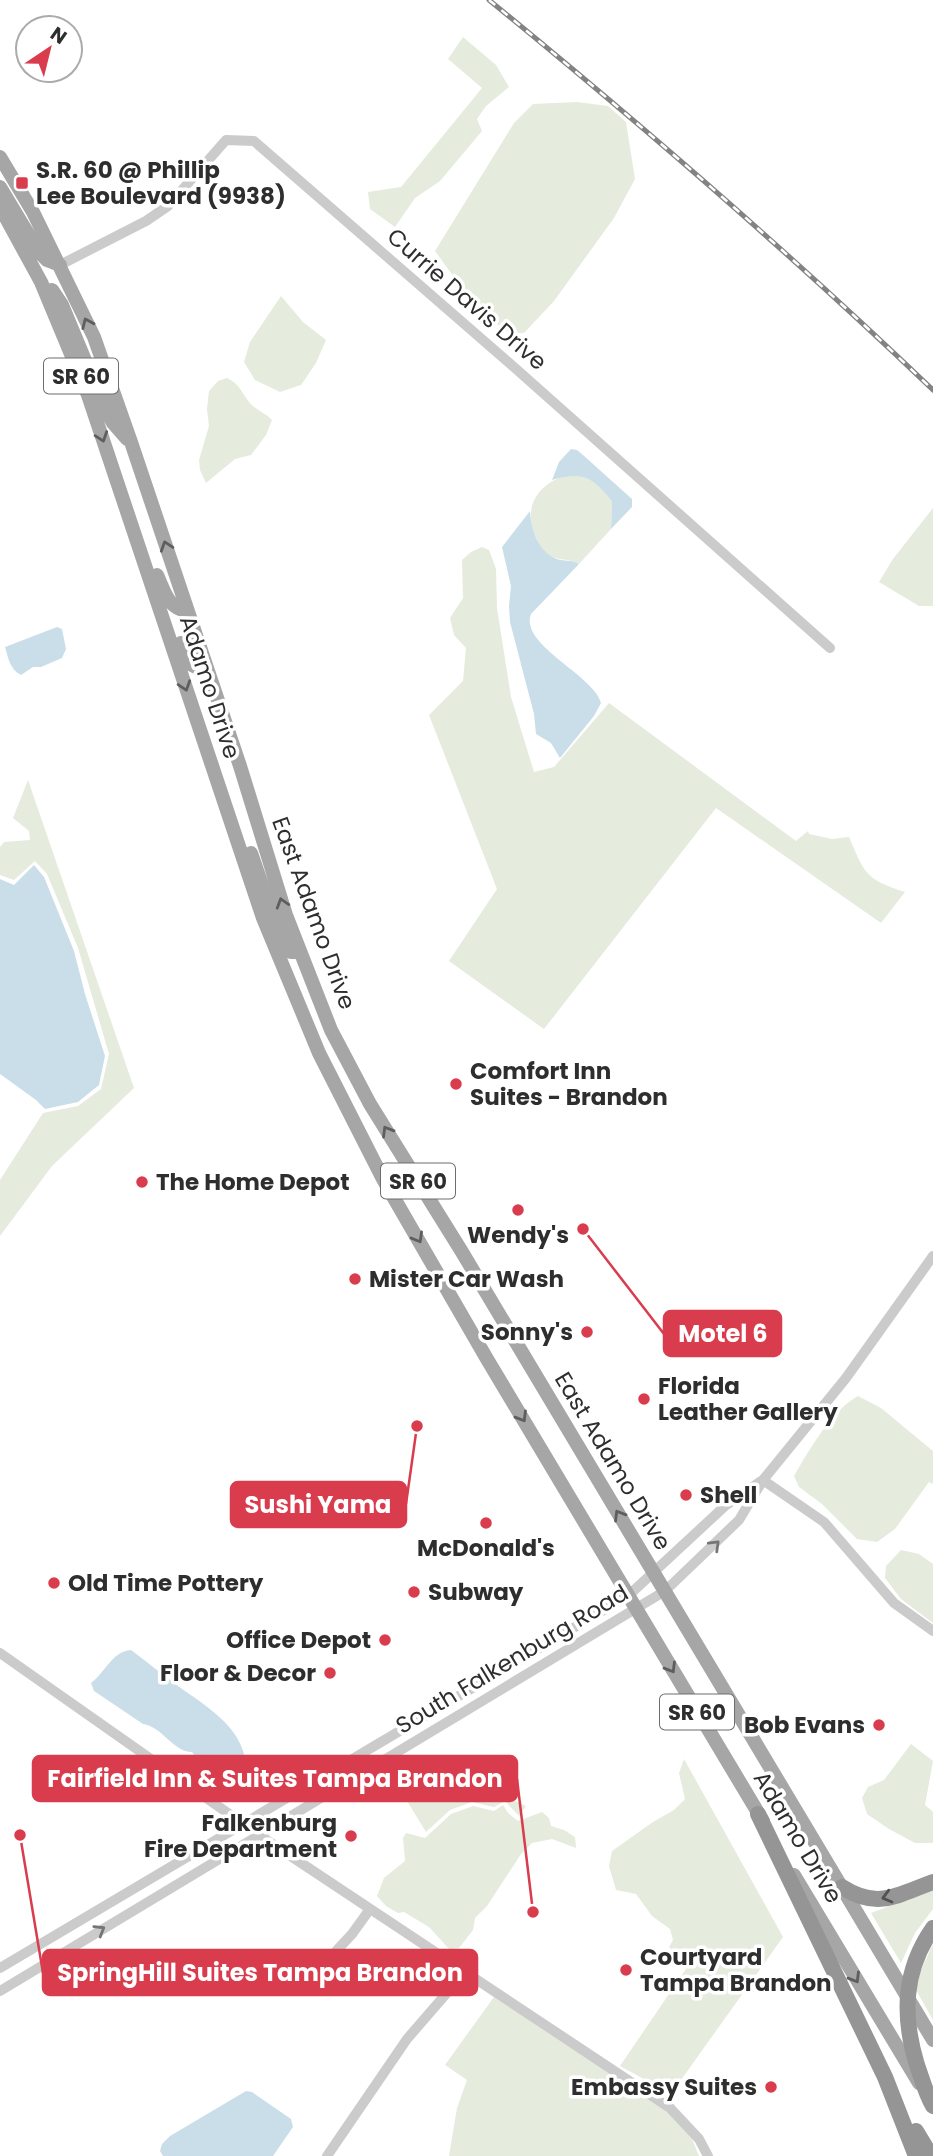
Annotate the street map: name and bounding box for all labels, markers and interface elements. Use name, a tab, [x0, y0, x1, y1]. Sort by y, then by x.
north arrow	[14, 14, 84, 84]
text: N	[45, 20, 72, 51]
place label: S.R. 60 @ Phillip Lee Boulevard (9938)	[36, 154, 286, 212]
marker: S.R. 60 @ Phillip Lee Boulevard (9938)	[14, 175, 30, 191]
street label: Currie Davis Drive	[380, 221, 554, 377]
one-way arrow	[81, 318, 95, 330]
road number: SR 60	[44, 358, 118, 394]
one-way arrow	[94, 430, 108, 442]
one-way arrow	[160, 541, 174, 553]
street label: Adamo Drive	[172, 611, 248, 763]
one-way arrow	[177, 679, 191, 692]
street label: East Adamo Drive	[264, 812, 364, 1014]
one-way arrow	[276, 897, 290, 910]
place label: Comfort Inn Suites - Brandon	[470, 1055, 668, 1113]
marker: Comfort Inn Suites - Brandon	[448, 1076, 464, 1092]
one-way arrow	[382, 1126, 395, 1139]
road number: SR 60	[381, 1164, 455, 1198]
place label: The Home Depot	[156, 1166, 350, 1198]
marker: The Home Depot	[134, 1174, 150, 1190]
marker: Wendy's	[510, 1202, 526, 1218]
place label: Wendy's	[467, 1219, 569, 1251]
one-way arrow	[410, 1230, 423, 1243]
place label: Mister Car Wash	[369, 1263, 564, 1295]
marker: Mister Car Wash	[347, 1271, 363, 1287]
callout: Motel 6	[664, 1311, 781, 1356]
place label: Sonny's	[481, 1316, 573, 1348]
text: Motel 6	[678, 1317, 768, 1350]
marker: Sonny's	[579, 1324, 595, 1340]
street label: East Adamo Drive	[547, 1366, 679, 1556]
place label: Florida Leather Gallery	[658, 1370, 838, 1428]
marker: Florida Leather Gallery	[636, 1391, 652, 1407]
one-way arrow	[513, 1410, 526, 1423]
place label: Shell	[700, 1479, 757, 1511]
callout: Sushi Yama	[231, 1482, 406, 1527]
marker: Shell	[678, 1487, 694, 1503]
text: Sushi Yama	[245, 1488, 391, 1521]
one-way arrow	[614, 1509, 627, 1522]
marker: McDonald's	[478, 1515, 494, 1531]
place label: McDonald's	[417, 1532, 555, 1564]
one-way arrow	[707, 1540, 720, 1553]
place label: Old Time Pottery	[68, 1567, 264, 1599]
marker: Old Time Pottery	[46, 1575, 62, 1591]
place label: Subway	[428, 1576, 524, 1608]
street label: South Falkenburg Road	[390, 1577, 634, 1741]
marker: Subway	[406, 1584, 422, 1600]
place label: Office Depot	[226, 1624, 371, 1656]
marker: Office Depot	[377, 1632, 393, 1648]
place label: Floor & Decor	[160, 1657, 316, 1689]
one-way arrow	[663, 1660, 676, 1673]
marker: Floor & Decor	[322, 1665, 338, 1681]
road number: SR 60	[660, 1694, 734, 1730]
place label: Bob Evans	[744, 1709, 865, 1741]
marker: Bob Evans	[871, 1717, 887, 1733]
callout: Fairfield Inn & Suites Tampa Brandon	[33, 1756, 517, 1801]
text: Fairfield Inn & Suites Tampa Brandon	[47, 1762, 503, 1795]
street label: Adamo Drive	[746, 1765, 850, 1909]
place label: Falkenburg Fire Department	[144, 1807, 337, 1865]
marker: Falkenburg Fire Department	[343, 1828, 359, 1844]
one-way arrow	[881, 1889, 893, 1903]
one-way arrow	[93, 1926, 106, 1939]
place label: Courtyard Tampa Brandon	[640, 1941, 832, 1999]
callout: SpringHill Suites Tampa Brandon	[43, 1950, 477, 1995]
text: SpringHill Suites Tampa Brandon	[57, 1956, 463, 1989]
marker: Courtyard Tampa Brandon	[618, 1962, 634, 1978]
one-way arrow	[847, 1970, 860, 1983]
place label: Embassy Suites	[571, 2071, 757, 2103]
marker: Embassy Suites	[763, 2079, 779, 2095]

